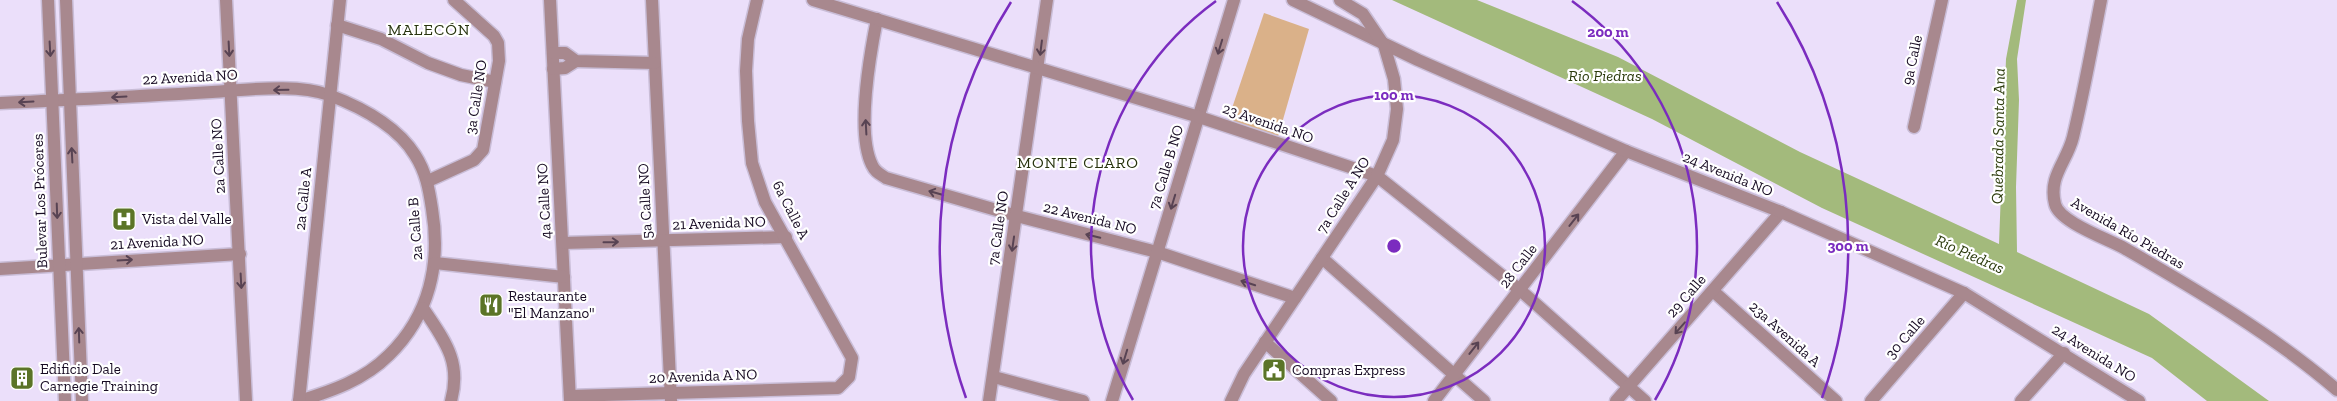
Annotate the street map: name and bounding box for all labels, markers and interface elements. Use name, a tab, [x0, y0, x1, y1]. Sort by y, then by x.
district label: MALECÓN	[387, 20, 471, 39]
text: 200 m	[1587, 23, 1629, 41]
street label: 9a Calle	[1898, 33, 1926, 87]
one-way arrow	[1215, 38, 1225, 54]
one-way arrow	[45, 40, 54, 56]
one-way arrow	[224, 40, 233, 56]
one-way arrow	[1036, 40, 1046, 56]
street label: 3a Calle NO	[461, 58, 491, 136]
street label: 22 Avenida NO	[142, 66, 238, 88]
water label: Río Piedras	[1568, 66, 1642, 85]
water label: Quebrada Santa Ana	[1987, 68, 2009, 204]
one-way arrow	[273, 85, 289, 94]
text: 100 m	[1374, 86, 1414, 104]
one-way arrow	[111, 93, 127, 102]
one-way arrow	[18, 97, 34, 106]
street label: 23 Avenida NO	[1220, 99, 1316, 147]
street label: 2a Calle NO	[207, 118, 229, 194]
one-way arrow	[861, 119, 870, 135]
street label: 7a Calle B NO	[1145, 123, 1187, 211]
street label: Bulevar Los Próceres	[29, 133, 51, 269]
one-way arrow	[67, 147, 76, 163]
street label: 24 Avenida NO	[1680, 148, 1776, 200]
district label: MONTE CLARO	[1017, 153, 1139, 172]
street label: 7a Calle A NO	[1312, 153, 1374, 237]
street label: 4a Calle NO	[533, 163, 555, 239]
street label: 5a Calle NO	[634, 163, 656, 239]
street label: 2a Calle A	[291, 166, 315, 231]
street label: 6a Calle A	[769, 178, 814, 243]
one-way arrow	[929, 187, 945, 197]
street label: 7a Calle NO	[984, 190, 1012, 266]
street label: Avenida Río Piedras	[2068, 193, 2188, 273]
one-way arrow	[1167, 194, 1177, 210]
street label: 2a Calle B	[404, 197, 426, 261]
street label: 22 Avenida NO	[1042, 198, 1139, 238]
one-way arrow	[52, 202, 62, 219]
hospital icon: Vista del Valle	[111, 206, 137, 232]
place label: Vista del Valle	[141, 210, 232, 228]
street label: 21 Avenida NO	[672, 212, 766, 234]
one-way arrow	[1568, 214, 1579, 227]
water label: Río Piedras	[1933, 230, 2007, 278]
street label: 21 Avenida NO	[110, 231, 204, 253]
one-way arrow	[1086, 231, 1102, 240]
one-way arrow	[1007, 235, 1017, 251]
one-way arrow	[603, 237, 619, 247]
centre of rings	[1385, 237, 1403, 255]
text: 300 m	[1827, 237, 1869, 255]
street label: 28 Calle	[1495, 240, 1541, 292]
one-way arrow	[117, 255, 133, 264]
street label: 29 Calle	[1662, 271, 1710, 321]
one-way arrow	[236, 272, 246, 289]
one-way arrow	[1241, 278, 1257, 287]
place label: Restaurante "El Manzano"	[508, 287, 595, 322]
restaurant icon: Restaurante "El Manzano"	[478, 292, 504, 318]
street label: 23a Avenida A	[1746, 297, 1825, 371]
street label: 30 Calle	[1881, 312, 1929, 362]
street label: 24 Avenida NO	[2049, 320, 2139, 386]
one-way arrow	[1674, 321, 1686, 334]
one-way arrow	[75, 327, 84, 343]
one-way arrow	[1469, 342, 1480, 355]
one-way arrow	[1120, 349, 1130, 365]
public building icon: Compras Express	[1261, 357, 1287, 383]
place label: Edificio Dale Carnegie Training	[40, 360, 158, 395]
place label: Compras Express	[1292, 361, 1405, 379]
building icon: Edificio Dale Carnegie Training	[9, 365, 35, 391]
street label: 20 Avenida A NO	[648, 365, 758, 387]

